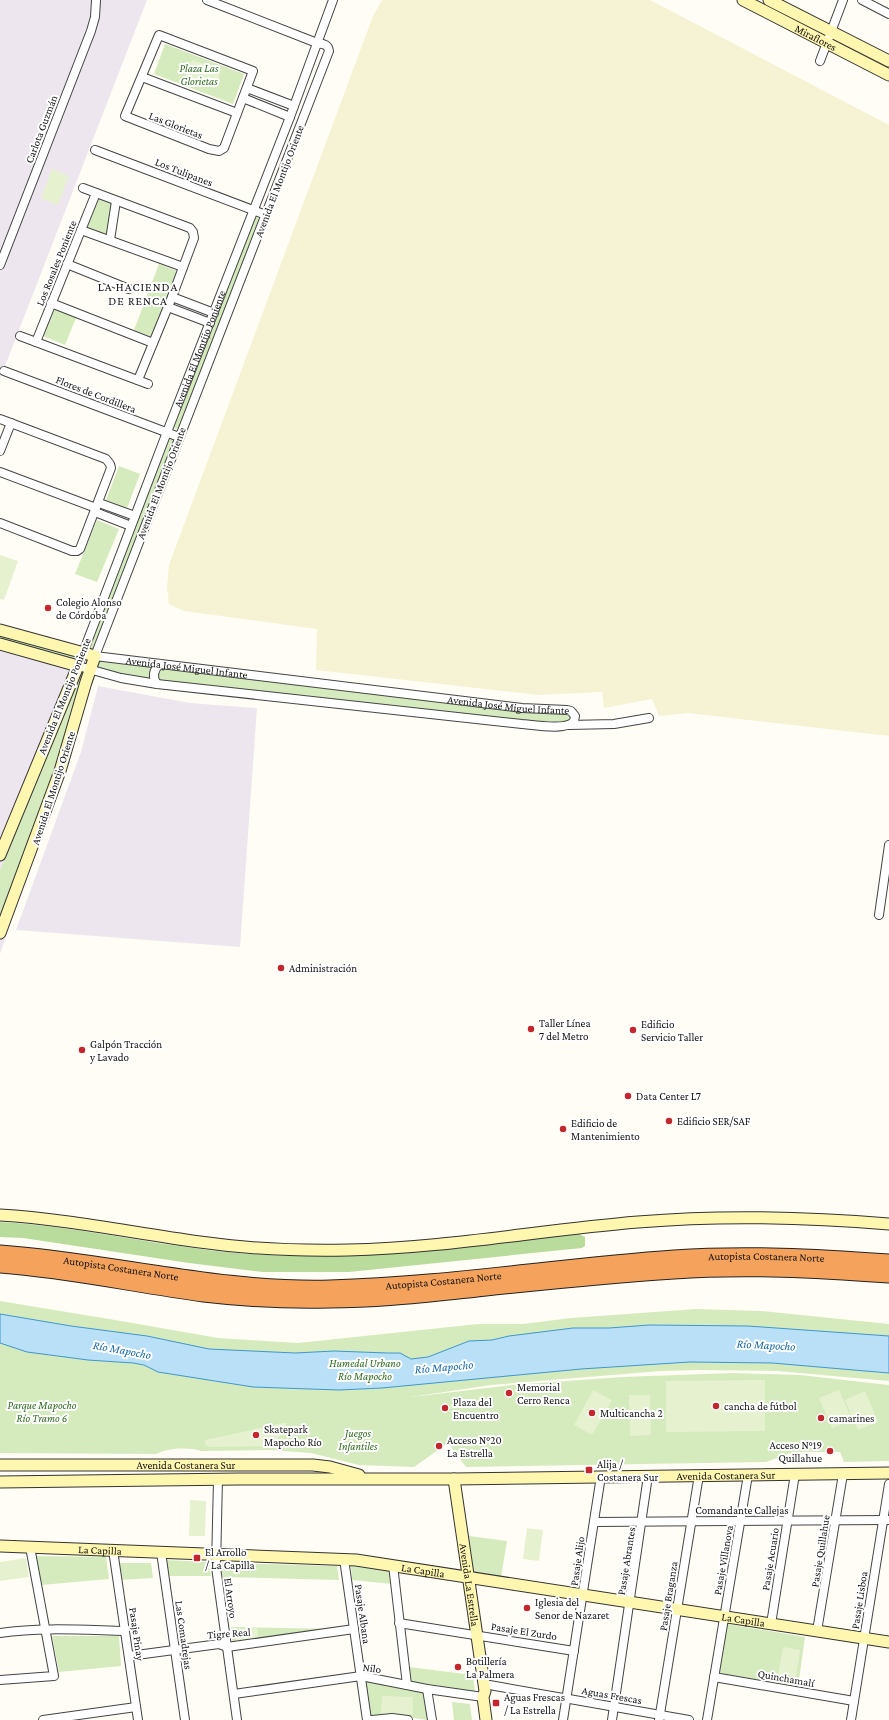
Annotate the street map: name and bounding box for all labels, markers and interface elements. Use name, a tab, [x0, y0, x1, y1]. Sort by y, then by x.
street label: Miraflores	[793, 22, 839, 53]
park label: Plaza Las Glorietas	[180, 62, 219, 87]
street label: Carlota Guzmán	[23, 93, 59, 165]
street label: Las Glorietas	[147, 109, 205, 141]
street label: Avenida El Montijo Oriente	[252, 123, 307, 239]
street label: Los Tulipanes	[153, 156, 215, 189]
street label: Los Rosales Poniente	[33, 218, 79, 307]
district label: LA HACIENDA DE RENCA	[98, 280, 178, 308]
street label: Avenida El Montijo Poniente	[171, 288, 228, 409]
street label: Flores de Cordillera	[54, 373, 138, 415]
street label: Avenida El Montijo Oriente	[134, 425, 189, 541]
place label: Colegio Alonso de Córdoba	[56, 596, 122, 621]
marker: Colegio Alonso de Córdoba	[43, 603, 53, 613]
street label: Avenida El Montijo Poniente	[35, 636, 94, 756]
street label: Avenida José Miguel Infante	[125, 654, 248, 681]
street label: Avenida José Miguel Infante	[447, 693, 571, 716]
street label: Avenida El Montijo Oriente	[29, 729, 78, 847]
place label: Administración	[289, 962, 357, 974]
marker: Administración	[276, 963, 286, 973]
place label: Taller Línea 7 del Metro	[539, 1017, 591, 1042]
place label: Edificio Servicio Taller	[641, 1018, 703, 1043]
marker: Taller Línea 7 del Metro	[526, 1024, 536, 1034]
marker: Edificio Servicio Taller	[628, 1025, 638, 1035]
place label: Galpón Tracción y Lavado	[89, 1038, 162, 1064]
marker: Galpón Tracción y Lavado	[77, 1045, 87, 1055]
place label: Data Center L7	[636, 1090, 701, 1102]
marker: Data Center L7	[623, 1091, 633, 1101]
place label: Edificio SER/SAF	[677, 1115, 751, 1127]
marker: Edificio SER/SAF	[664, 1116, 674, 1126]
place label: Edificio de Mantenimiento	[571, 1117, 640, 1142]
marker: Edificio de Mantenimiento	[558, 1124, 568, 1134]
street label: Autopista Costanera Norte	[708, 1250, 825, 1264]
street label: Autopista Costanera Norte	[63, 1254, 180, 1283]
street label: Autopista Costanera Norte	[385, 1269, 502, 1291]
water label: Río Mapocho	[736, 1336, 796, 1354]
water label: Río Mapocho	[92, 1338, 152, 1362]
park label: Humedal Urbano Río Mapocho	[329, 1357, 401, 1383]
water label: Río Mapocho	[414, 1357, 474, 1377]
place label: Memorial Cerro Renca	[517, 1381, 570, 1406]
marker: Memorial Cerro Renca	[504, 1388, 514, 1398]
place label: Plaza del Encuentro	[453, 1396, 499, 1421]
park label: Parque Mapocho Río Tramo 6	[8, 1399, 77, 1424]
place label: cancha de fútbol	[724, 1400, 797, 1412]
marker: cancha de fútbol	[711, 1401, 721, 1411]
marker: Plaza del Encuentro	[440, 1403, 450, 1413]
place label: Multicancha 2	[600, 1407, 663, 1419]
marker: Multicancha 2	[587, 1408, 597, 1418]
place label: camarines	[829, 1412, 874, 1424]
marker: camarines	[816, 1413, 826, 1423]
place label: Skatepark Mapocho Río	[264, 1423, 322, 1449]
park label: Juegos Infantiles	[339, 1427, 378, 1453]
marker: Skatepark Mapocho Río	[251, 1430, 261, 1440]
place label: Acceso N°20 La Estrella	[447, 1434, 502, 1459]
place label: Acceso N°19 Quillahue	[769, 1439, 822, 1464]
marker: Acceso N°20 La Estrella	[434, 1441, 444, 1451]
marker: Acceso N°19 Quillahue	[825, 1446, 835, 1456]
place label: Alija / Costanera Sur	[597, 1458, 658, 1483]
street label: Avenida Costanera Sur	[136, 1459, 236, 1471]
marker: Alija / Costanera Sur	[584, 1465, 594, 1475]
street label: Avenida Costanera Sur	[676, 1469, 776, 1482]
street label: Comandante Callejas	[695, 1504, 789, 1517]
street label: Pasaje Quillahue	[808, 1514, 833, 1588]
street label: Pasaje Villanova	[711, 1524, 736, 1596]
street label: Pasaje Abrantes	[615, 1526, 638, 1596]
street label: Pasaje Acuario	[759, 1526, 782, 1591]
street label: Pasaje Alijo	[568, 1535, 587, 1587]
street label: La Capilla	[78, 1543, 122, 1557]
street label: Avenida La Estrella	[458, 1543, 481, 1627]
place label: El Arrollo / La Capilla	[205, 1546, 255, 1572]
marker: El Arrollo / La Capilla	[192, 1553, 202, 1563]
street label: Pasaje Braganza	[657, 1560, 680, 1632]
street label: La Capilla	[400, 1561, 445, 1580]
street label: Pasaje Lisboa	[849, 1570, 870, 1630]
street label: El Arroyo	[221, 1577, 240, 1620]
street label: Pasaje Albana	[352, 1583, 373, 1645]
place label: Iglesia del Senor de Nazaret	[535, 1596, 610, 1621]
street label: Las Comadrejas	[172, 1600, 195, 1670]
marker: Iglesia del Senor de Nazaret	[522, 1603, 532, 1613]
street label: Pasaje Pinay	[126, 1607, 147, 1663]
street label: La Capilla	[721, 1610, 766, 1629]
street label: Pasaje El Zurdo	[490, 1620, 558, 1643]
street label: Tigre Real	[207, 1625, 251, 1642]
place label: Botillería La Palmera	[466, 1655, 514, 1680]
street label: Nilo	[362, 1661, 383, 1675]
marker: Botillería La Palmera	[453, 1662, 463, 1672]
street label: Quinchamalí	[757, 1667, 816, 1689]
street label: Aguas Frescas	[581, 1684, 643, 1707]
place label: Aguas Frescas / La Estrella	[504, 1691, 565, 1716]
marker: Aguas Frescas / La Estrella	[491, 1698, 501, 1708]

